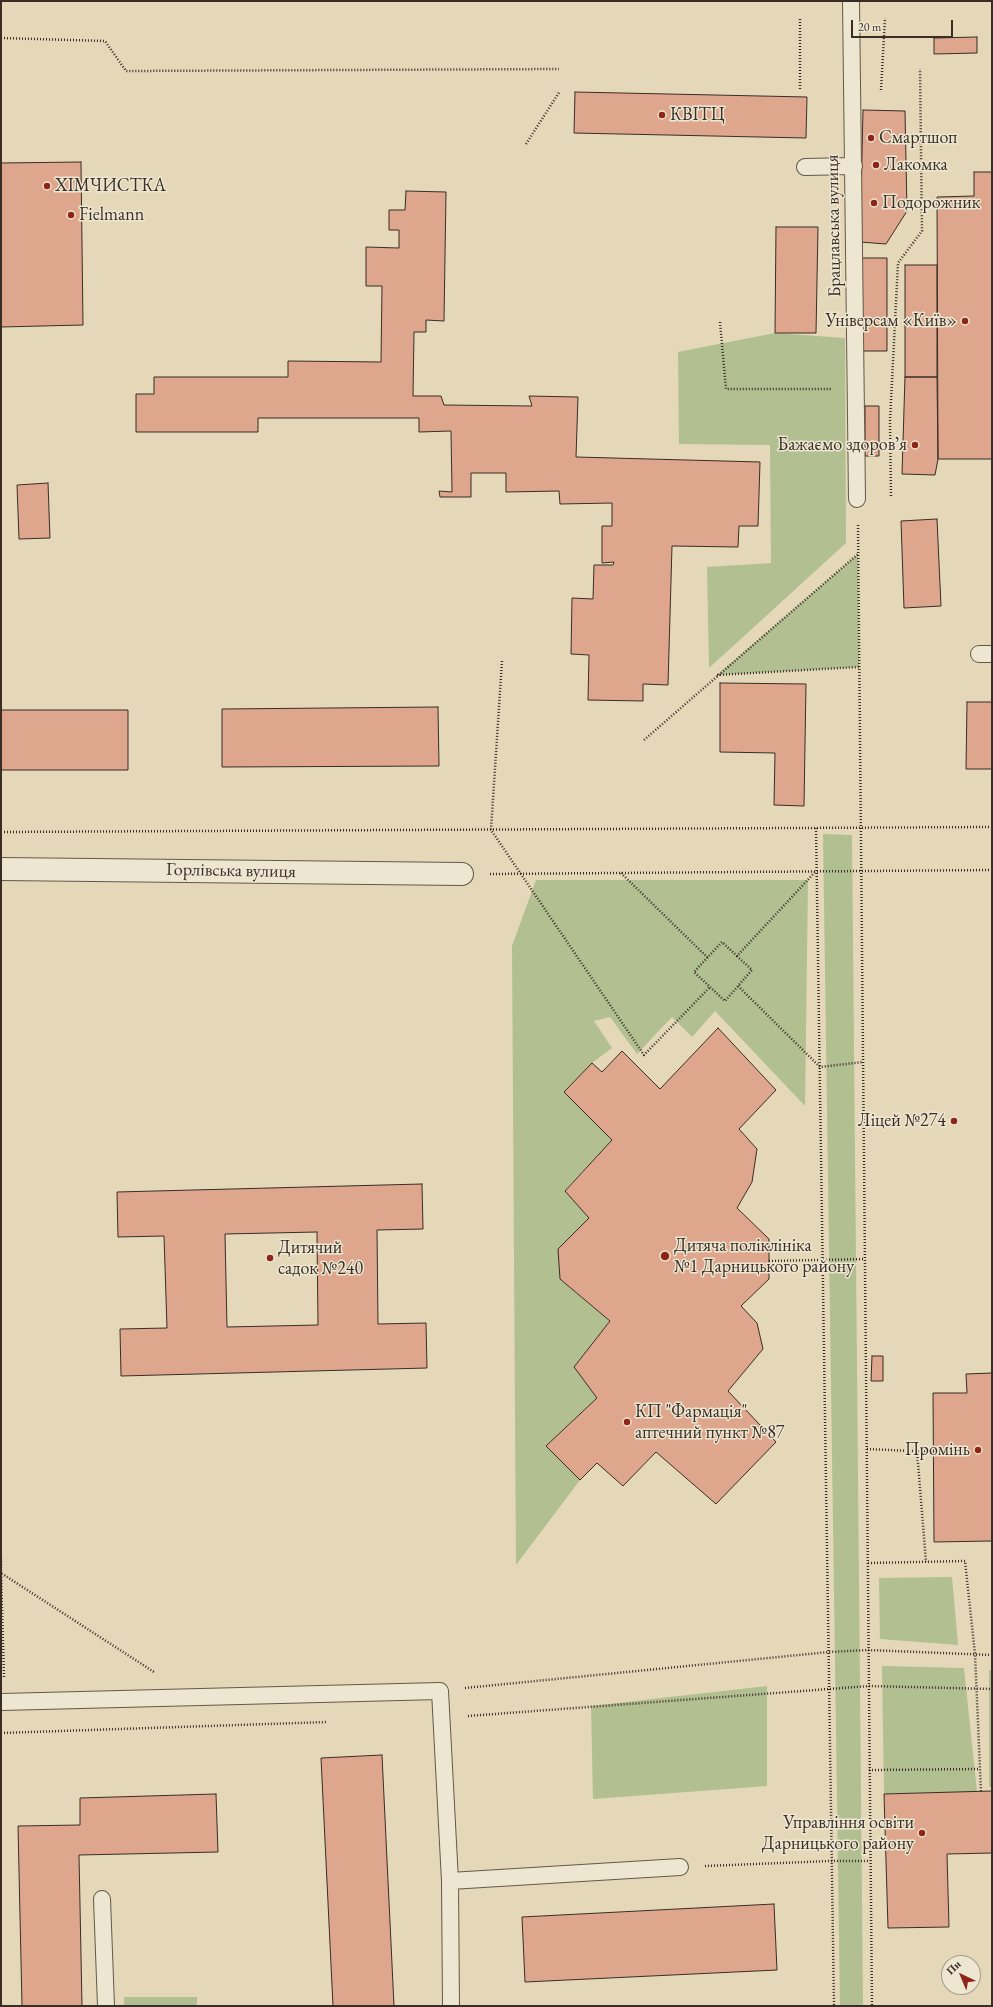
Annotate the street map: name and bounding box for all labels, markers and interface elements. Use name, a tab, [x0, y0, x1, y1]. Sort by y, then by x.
scale bar	[853, 12, 955, 38]
text: 20 m	[858, 19, 881, 35]
place label: КВІТЦ	[670, 104, 725, 126]
marker: КВІТЦ	[657, 110, 667, 120]
place label: Смартшоп	[879, 127, 957, 149]
marker: Смартшоп	[866, 133, 876, 143]
street label: Брацлавська вулиця	[822, 154, 846, 298]
place label: Лакомка	[884, 154, 948, 176]
marker: Лакомка	[871, 160, 881, 170]
place label: ХІМЧИСТКА	[55, 175, 166, 197]
marker: ХІМЧИСТКА	[42, 181, 52, 191]
place label: Подорожник	[882, 192, 980, 214]
marker: Подорожник	[869, 198, 879, 208]
place label: Fielmann	[79, 204, 144, 226]
marker: Fielmann	[66, 210, 76, 220]
place label: Універсам «Київ»	[825, 310, 957, 332]
marker: Універсам «Київ»	[960, 316, 970, 326]
place label: Бажаємо здоровʼя	[778, 434, 907, 456]
marker: Бажаємо здоровʼя	[910, 440, 920, 450]
street label: Горлівська вулиця	[166, 859, 296, 883]
place label: Ліцей №274	[858, 1110, 946, 1132]
marker: Ліцей №274	[949, 1116, 959, 1126]
place label: Дитяча поліклініка №1 Дарницького району	[674, 1235, 854, 1278]
place label: Дитячий садок №240	[278, 1237, 363, 1280]
marker: Дитяча поліклініка №1 Дарницького району	[659, 1250, 671, 1262]
marker: Дитячий садок №240	[265, 1253, 275, 1263]
place label: КП "Фармація" аптечний пункт №87	[635, 1401, 784, 1444]
marker: КП "Фармація" аптечний пункт №87	[622, 1417, 632, 1427]
place label: Промінь	[905, 1439, 970, 1461]
marker: Промінь	[973, 1445, 983, 1455]
place label: Управління освіти Дарницького району	[762, 1812, 914, 1854]
marker: Управління освіти Дарницького району	[917, 1828, 927, 1838]
north arrow	[941, 1955, 981, 1995]
text: Пн	[943, 1957, 964, 1977]

